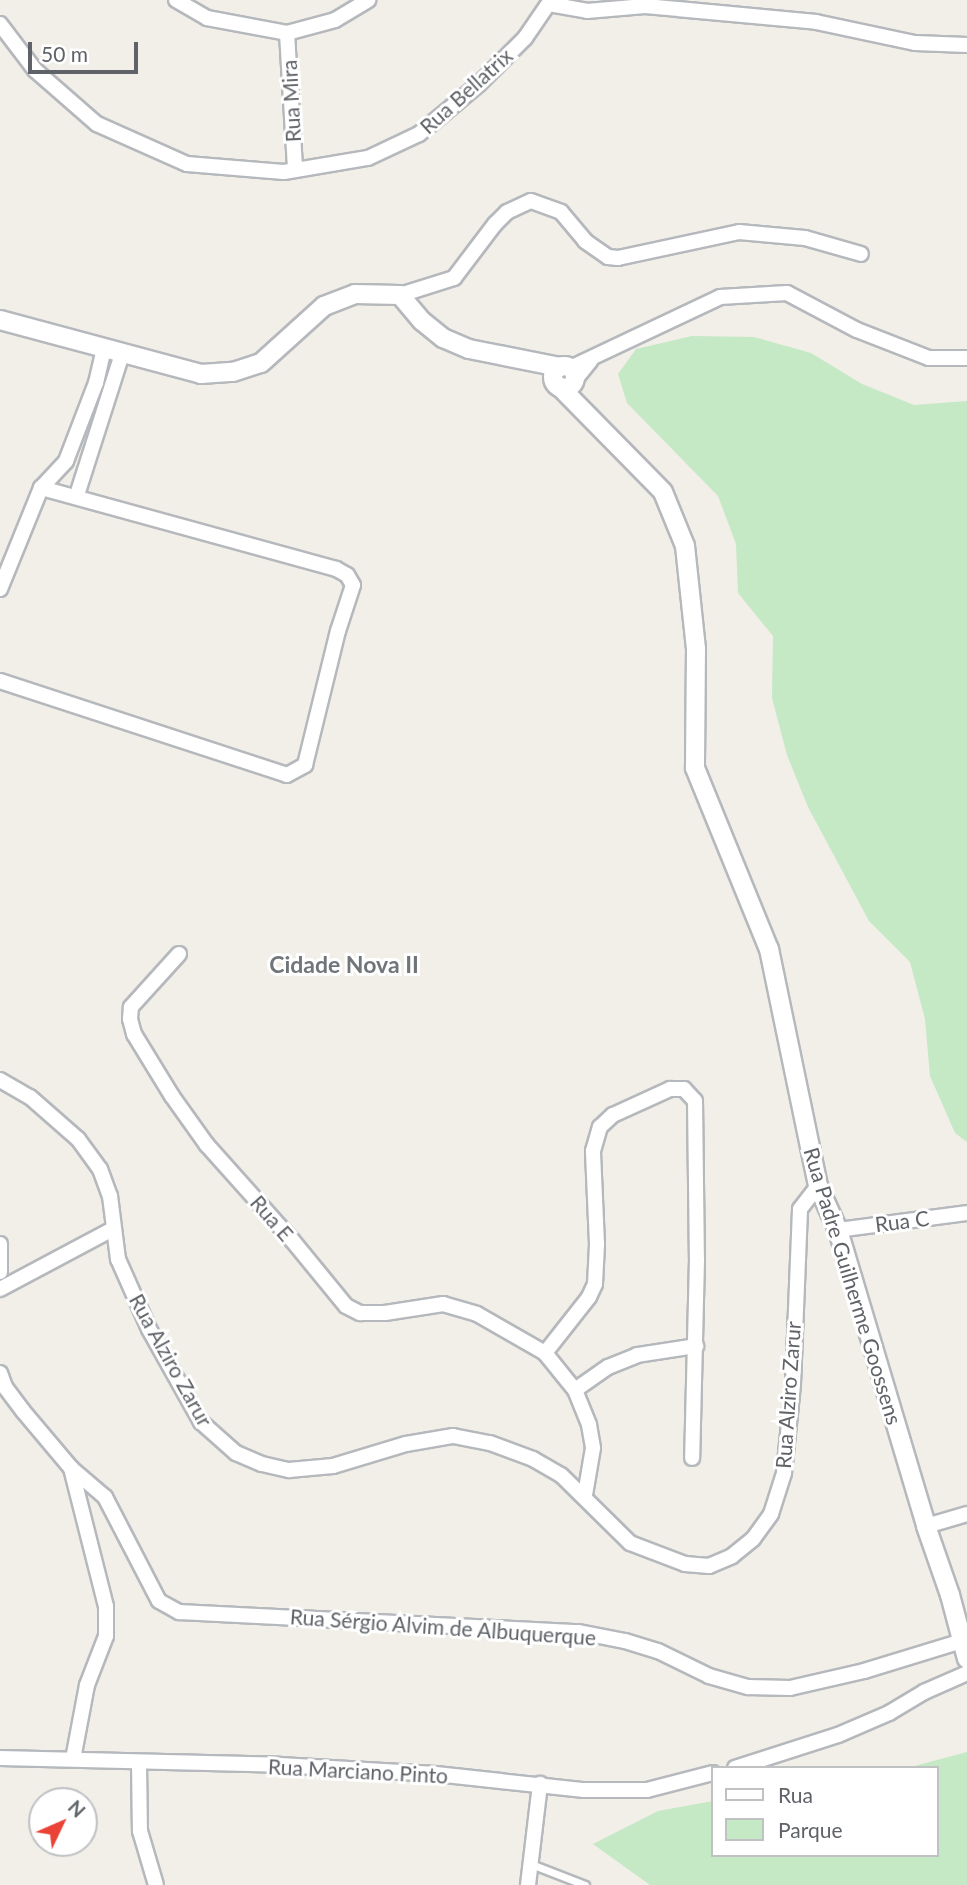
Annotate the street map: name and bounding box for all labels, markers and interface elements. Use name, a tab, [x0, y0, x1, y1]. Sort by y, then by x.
scale bar	[32, 28, 142, 72]
text: 50 m	[41, 41, 88, 66]
street label: Rua Bellatrix	[415, 43, 517, 139]
street label: Rua Mira	[276, 59, 306, 143]
district label: Cidade Nova II	[269, 950, 419, 978]
street label: Rua Padre Guilherme Goossens	[799, 1144, 907, 1428]
street label: Rua E	[245, 1190, 299, 1246]
street label: Rua C	[874, 1205, 930, 1237]
street label: Rua Alziro Zarur	[124, 1289, 218, 1431]
street label: Rua Alziro Zarur	[770, 1320, 806, 1470]
street label: Rua Sérgio Alvim de Albuquerque	[288, 1604, 598, 1650]
street label: Rua Marciano Pinto	[267, 1754, 449, 1788]
legend	[712, 1766, 939, 1857]
text: Rua	[778, 1782, 813, 1807]
north arrow	[28, 1787, 98, 1857]
text: N	[64, 1795, 90, 1822]
text: Parque	[778, 1817, 843, 1842]

